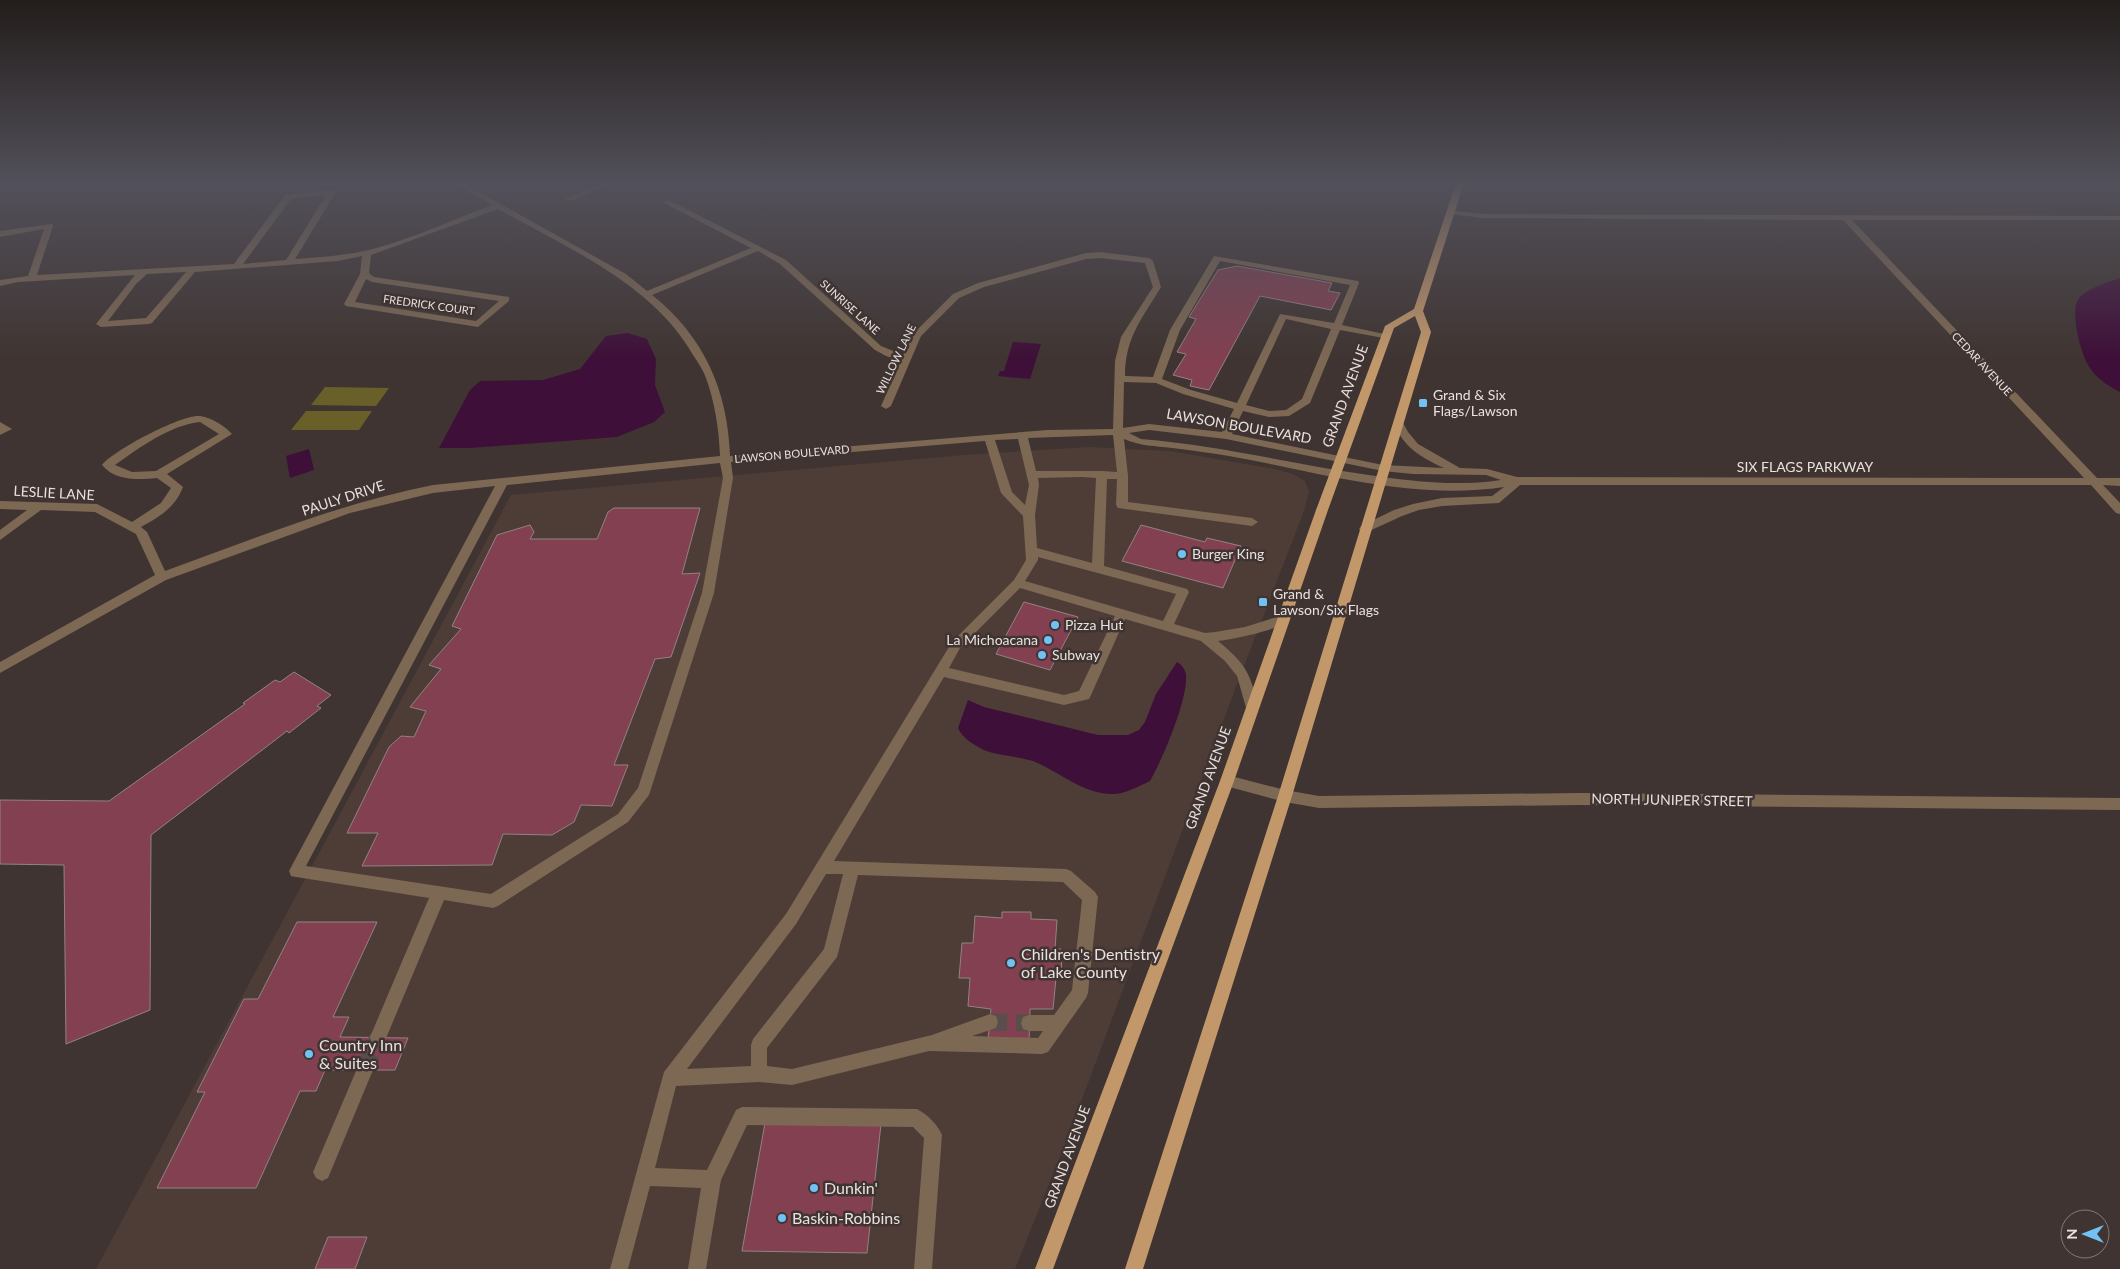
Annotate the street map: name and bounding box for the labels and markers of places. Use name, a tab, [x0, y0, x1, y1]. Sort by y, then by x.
place label: Grand & Six Flags/Lawson	[1433, 386, 1518, 419]
marker: Grand & Six Flags/Lawson	[1417, 397, 1429, 409]
place label: Burger King	[1192, 545, 1264, 562]
marker: Burger King	[1176, 548, 1188, 560]
place label: Grand & Lawson/Six Flags	[1273, 585, 1379, 618]
marker: Grand & Lawson/Six Flags	[1257, 596, 1269, 608]
place label: Pizza Hut	[1065, 616, 1123, 633]
marker: Pizza Hut	[1049, 619, 1061, 631]
place label: La Michoacana	[946, 631, 1038, 648]
marker: La Michoacana	[1042, 634, 1054, 646]
place label: Subway	[1052, 646, 1101, 663]
marker: Subway	[1036, 649, 1048, 661]
place label: Children's Dentistry of Lake County	[1021, 944, 1161, 981]
marker: Children's Dentistry of Lake County	[1005, 957, 1017, 969]
place label: Country Inn & Suites	[319, 1035, 402, 1072]
marker: Country Inn & Suites	[303, 1048, 315, 1060]
place label: Dunkin'	[824, 1178, 878, 1197]
marker: Dunkin'	[808, 1182, 820, 1194]
place label: Baskin-Robbins	[792, 1208, 900, 1227]
marker: Baskin-Robbins	[776, 1212, 788, 1224]

